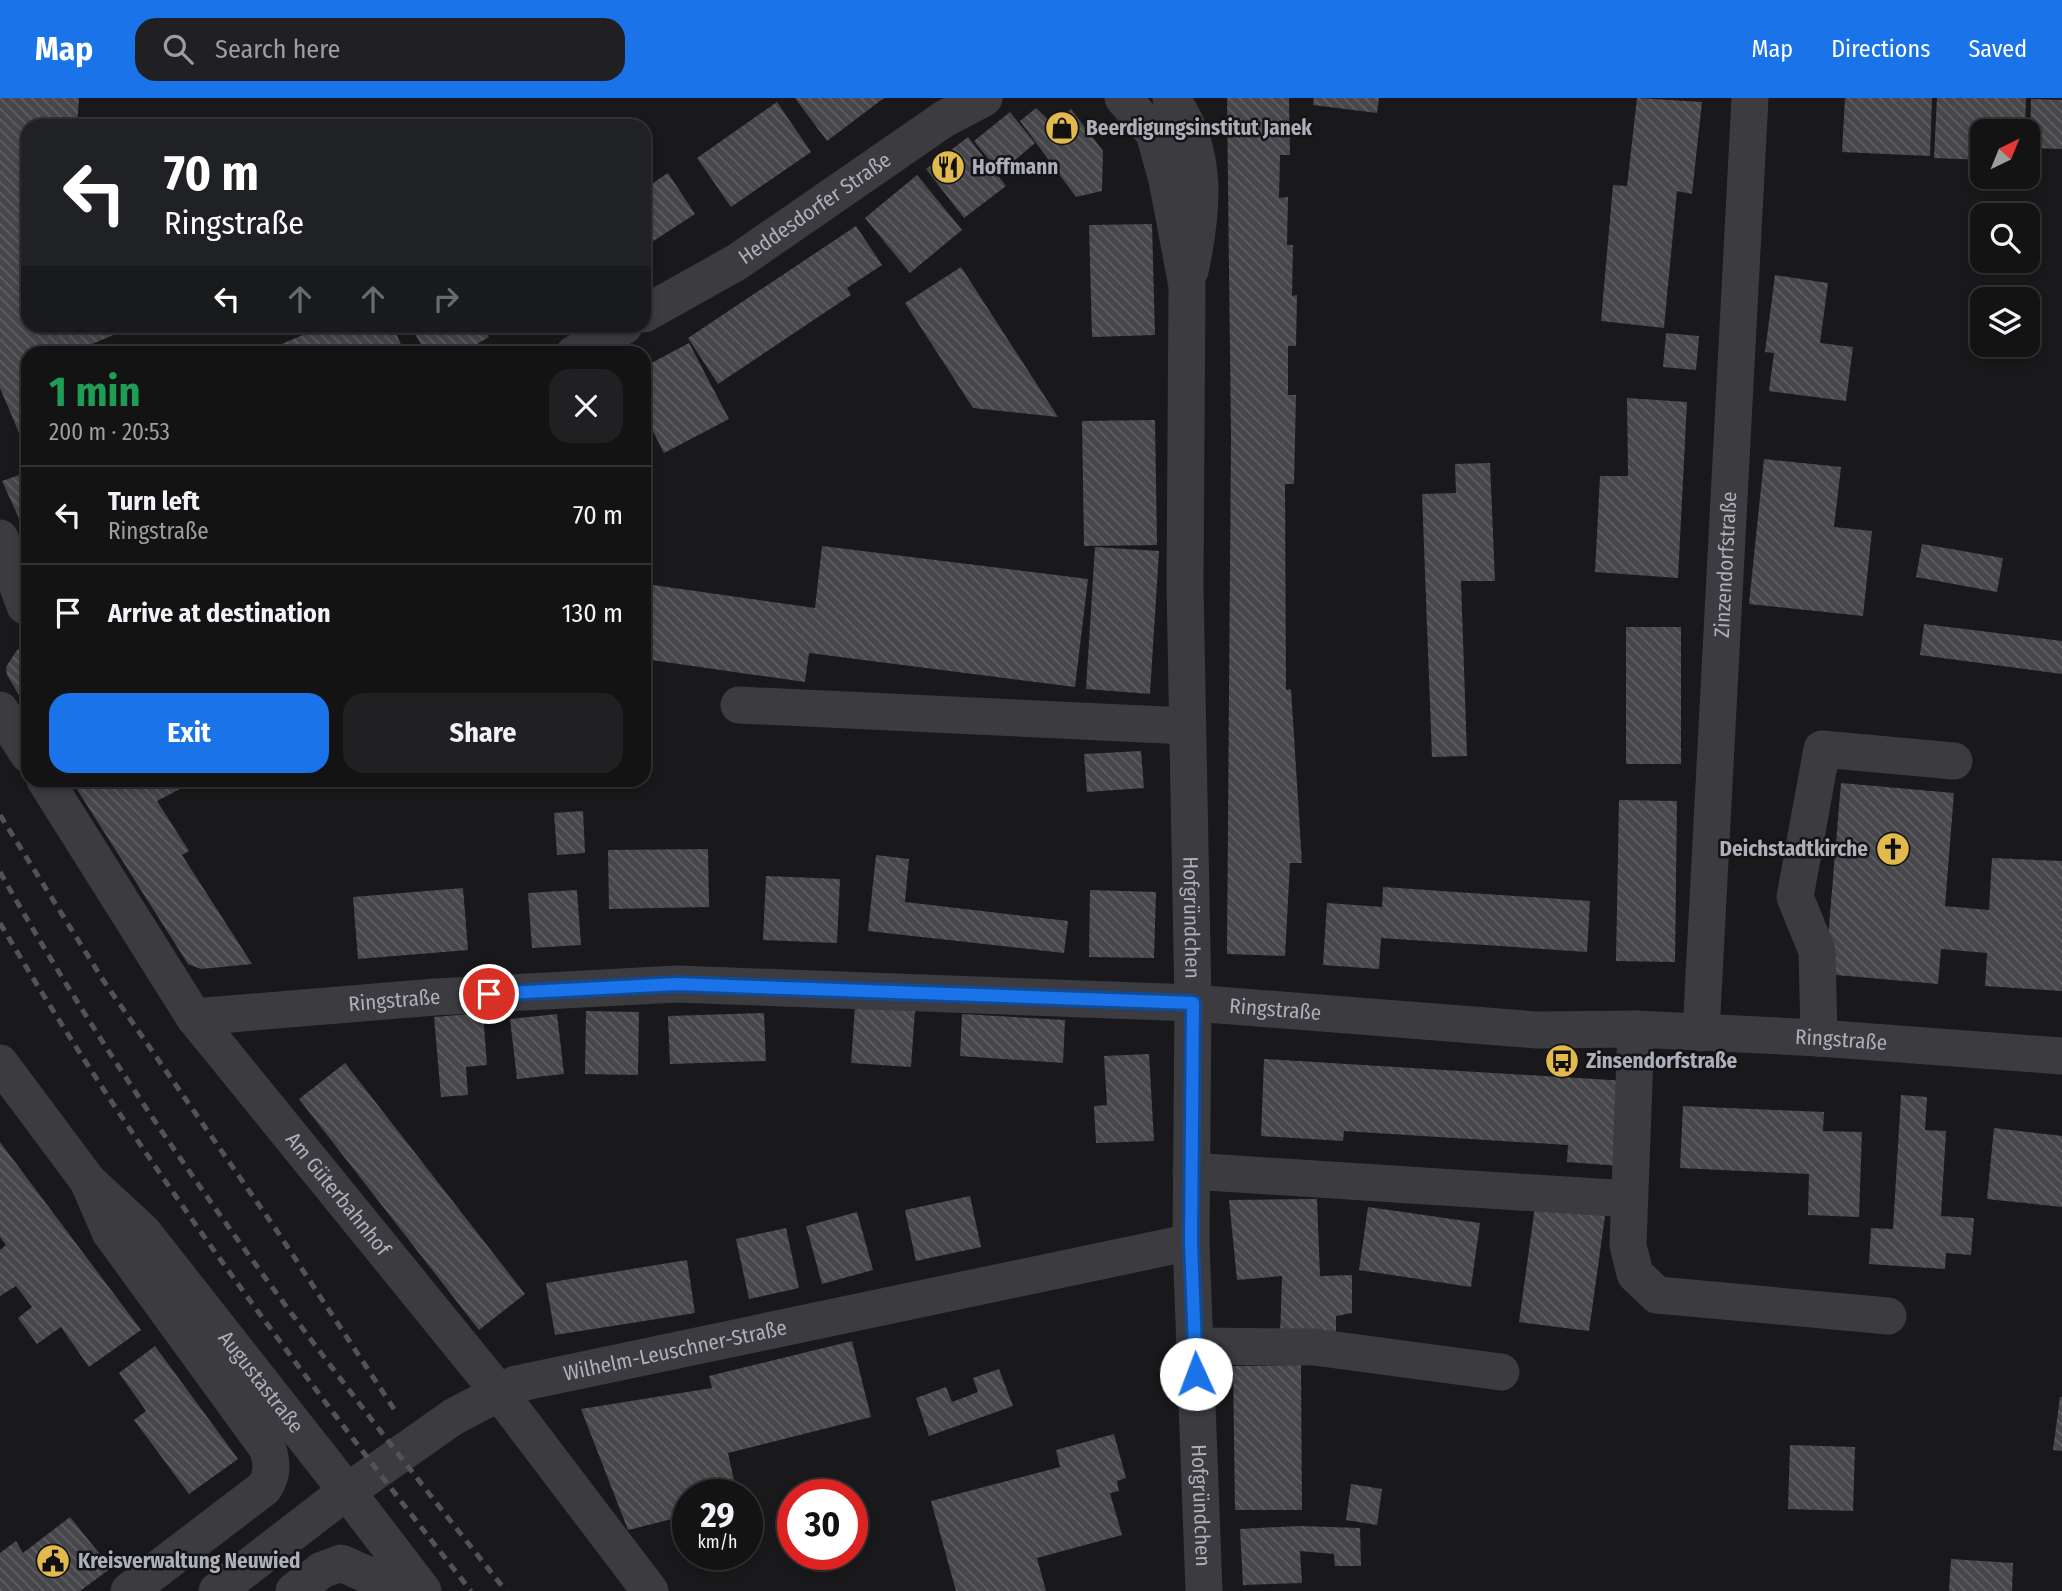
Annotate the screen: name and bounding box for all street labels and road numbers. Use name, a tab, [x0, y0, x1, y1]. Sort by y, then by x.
street label: Heddesdorfer Straße	[734, 147, 896, 270]
street label: Zinzendorfstraße	[1709, 491, 1742, 638]
street label: Hofgründchen	[1177, 856, 1206, 979]
street label: Ringstraße	[347, 984, 441, 1017]
street label: Ringstraße	[1228, 993, 1322, 1026]
street label: Ringstraße	[1795, 1024, 1888, 1056]
street label: Am Güterbahnhof	[280, 1127, 397, 1262]
street label: Wilhelm-Leuschner-Straße	[561, 1314, 789, 1387]
street label: Augustastraße	[213, 1326, 309, 1438]
street label: Hofgründchen	[1186, 1444, 1216, 1567]

